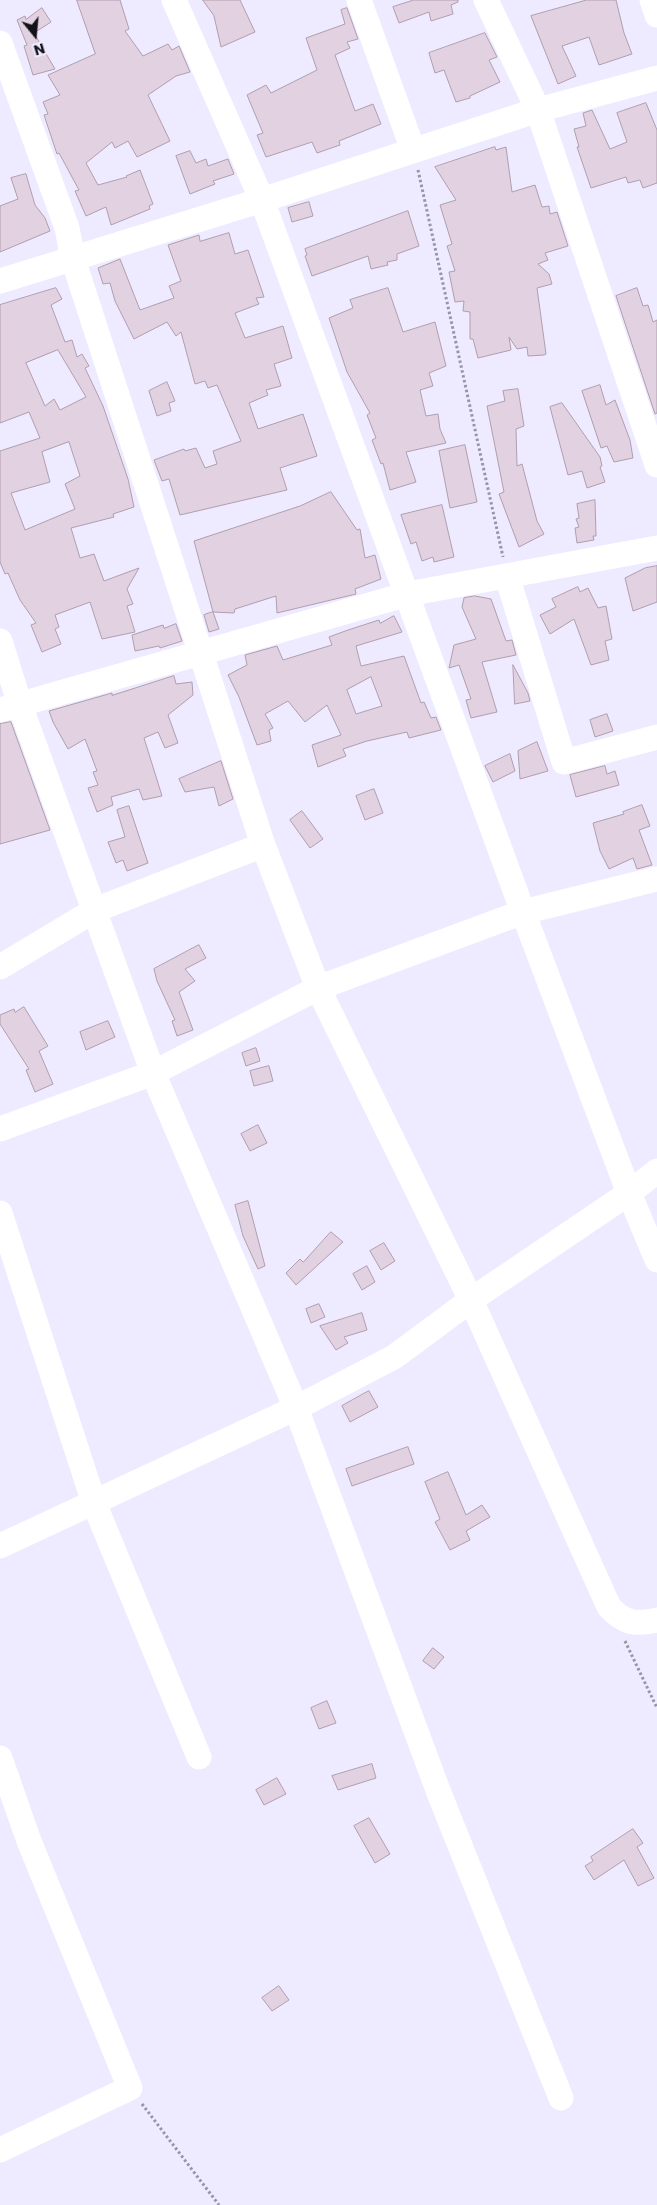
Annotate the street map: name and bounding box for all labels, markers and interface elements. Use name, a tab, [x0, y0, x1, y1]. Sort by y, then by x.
north arrow	[10, 10, 60, 60]
text: N	[31, 38, 47, 60]

